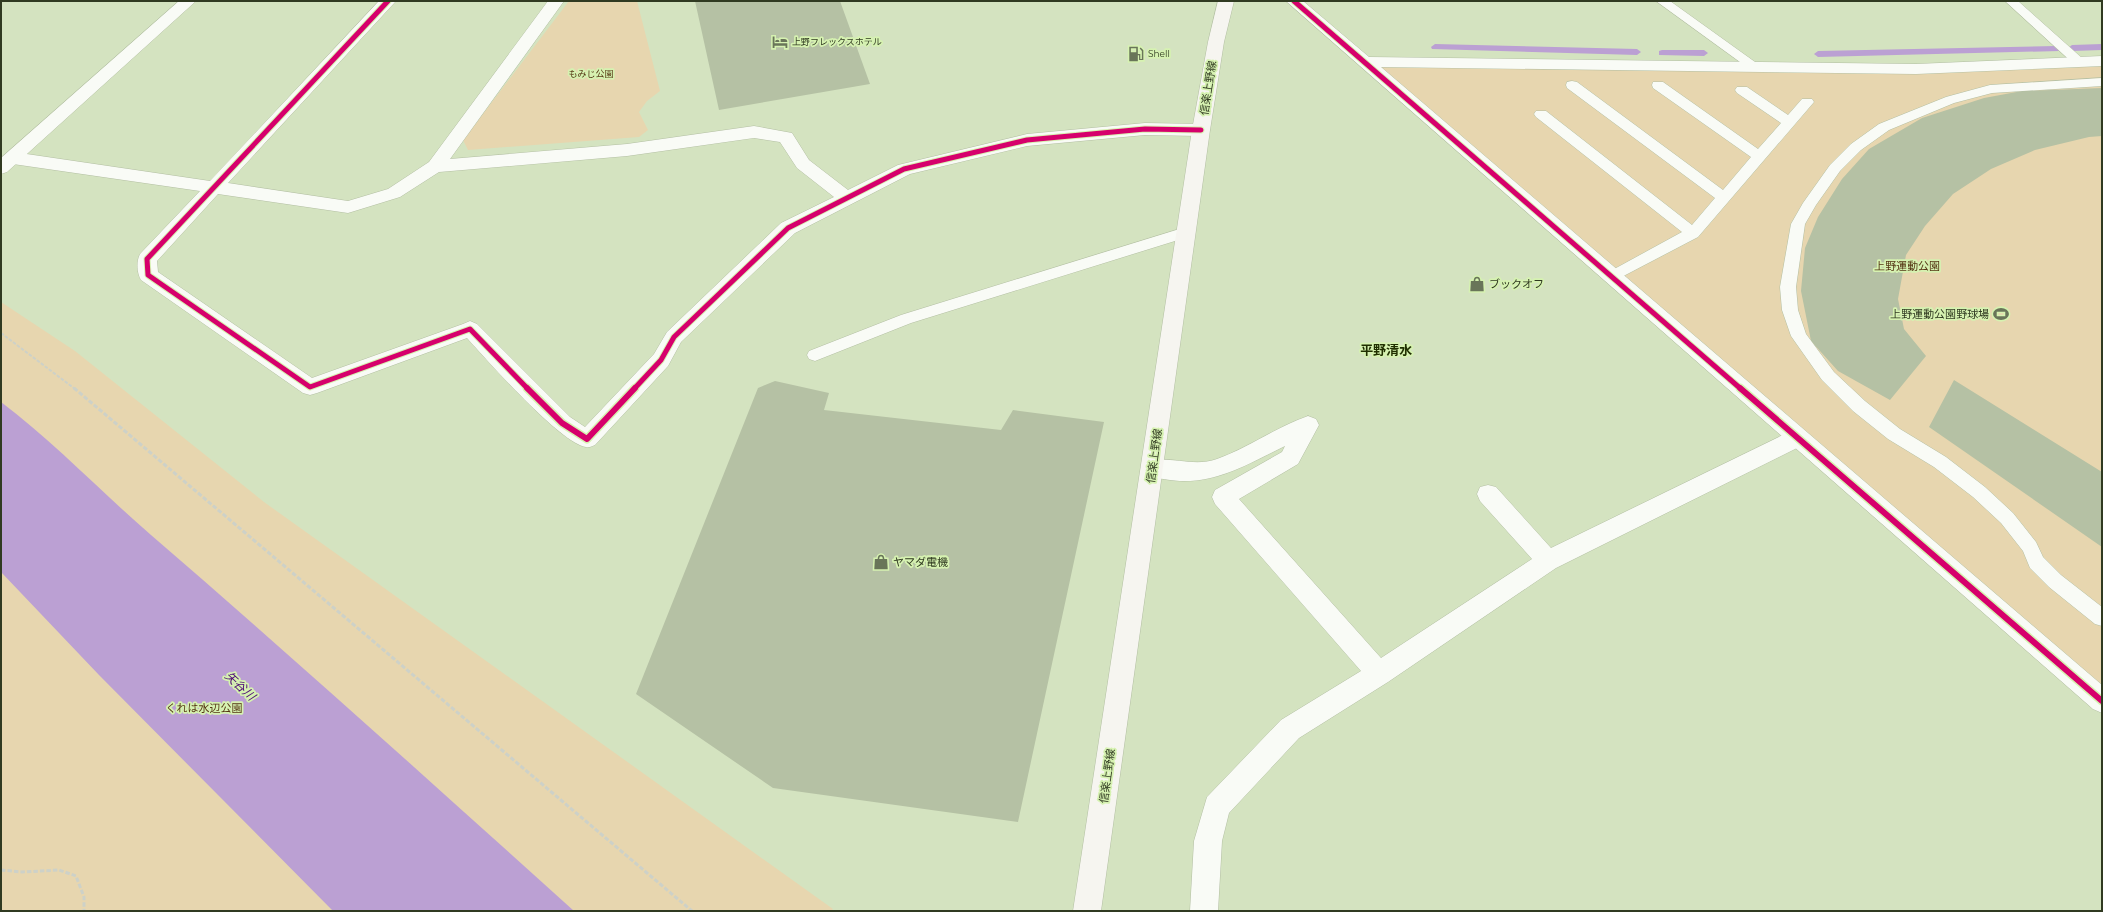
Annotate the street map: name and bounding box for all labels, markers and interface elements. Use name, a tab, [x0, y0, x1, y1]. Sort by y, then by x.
hotel icon: 上野フレックスホテル	[771, 33, 789, 51]
place label: 上野フレックスホテル	[792, 36, 882, 47]
fuel station icon: Shell	[1127, 45, 1145, 63]
place label: Shell	[1148, 48, 1170, 59]
street label: 信楽上野線	[1197, 60, 1219, 116]
park label: もみじ公園	[568, 68, 614, 79]
park label: 上野運動公園	[1874, 259, 1940, 273]
shop icon: ブックオフ	[1468, 275, 1486, 293]
place label: ブックオフ	[1489, 277, 1544, 291]
sports icon: 上野運動公園野球場	[1992, 305, 2010, 323]
place label: 上野運動公園野球場	[1890, 307, 1989, 321]
district label: 平野清水	[1360, 342, 1412, 358]
street label: 信楽上野線	[1143, 428, 1165, 484]
shop icon: ヤマダ電機	[872, 553, 890, 571]
place label: ヤマダ電機	[893, 555, 948, 569]
water label: 矢谷川	[222, 668, 260, 705]
park label: くれは水辺公園	[166, 701, 243, 715]
street label: 信楽上野線	[1096, 748, 1118, 804]

